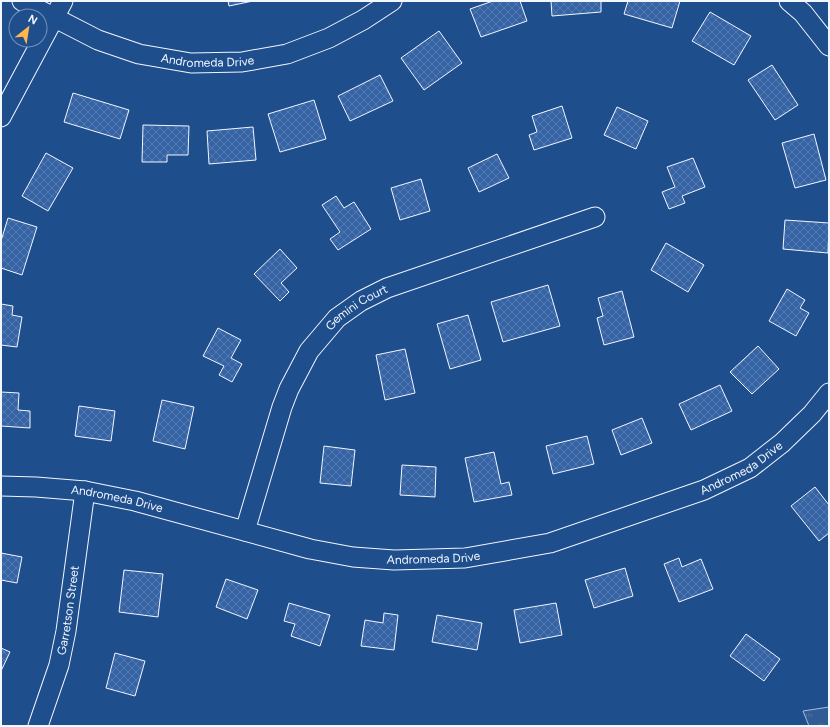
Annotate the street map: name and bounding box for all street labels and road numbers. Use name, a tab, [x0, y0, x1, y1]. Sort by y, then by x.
street label: Andromeda Drive	[160, 51, 256, 70]
street label: Gemini Court	[323, 282, 390, 333]
street label: Andromeda Drive	[698, 438, 785, 498]
street label: Andromeda Drive	[70, 483, 165, 515]
street label: Andromeda Drive	[386, 548, 482, 567]
street label: Garretson Street	[54, 564, 82, 656]

